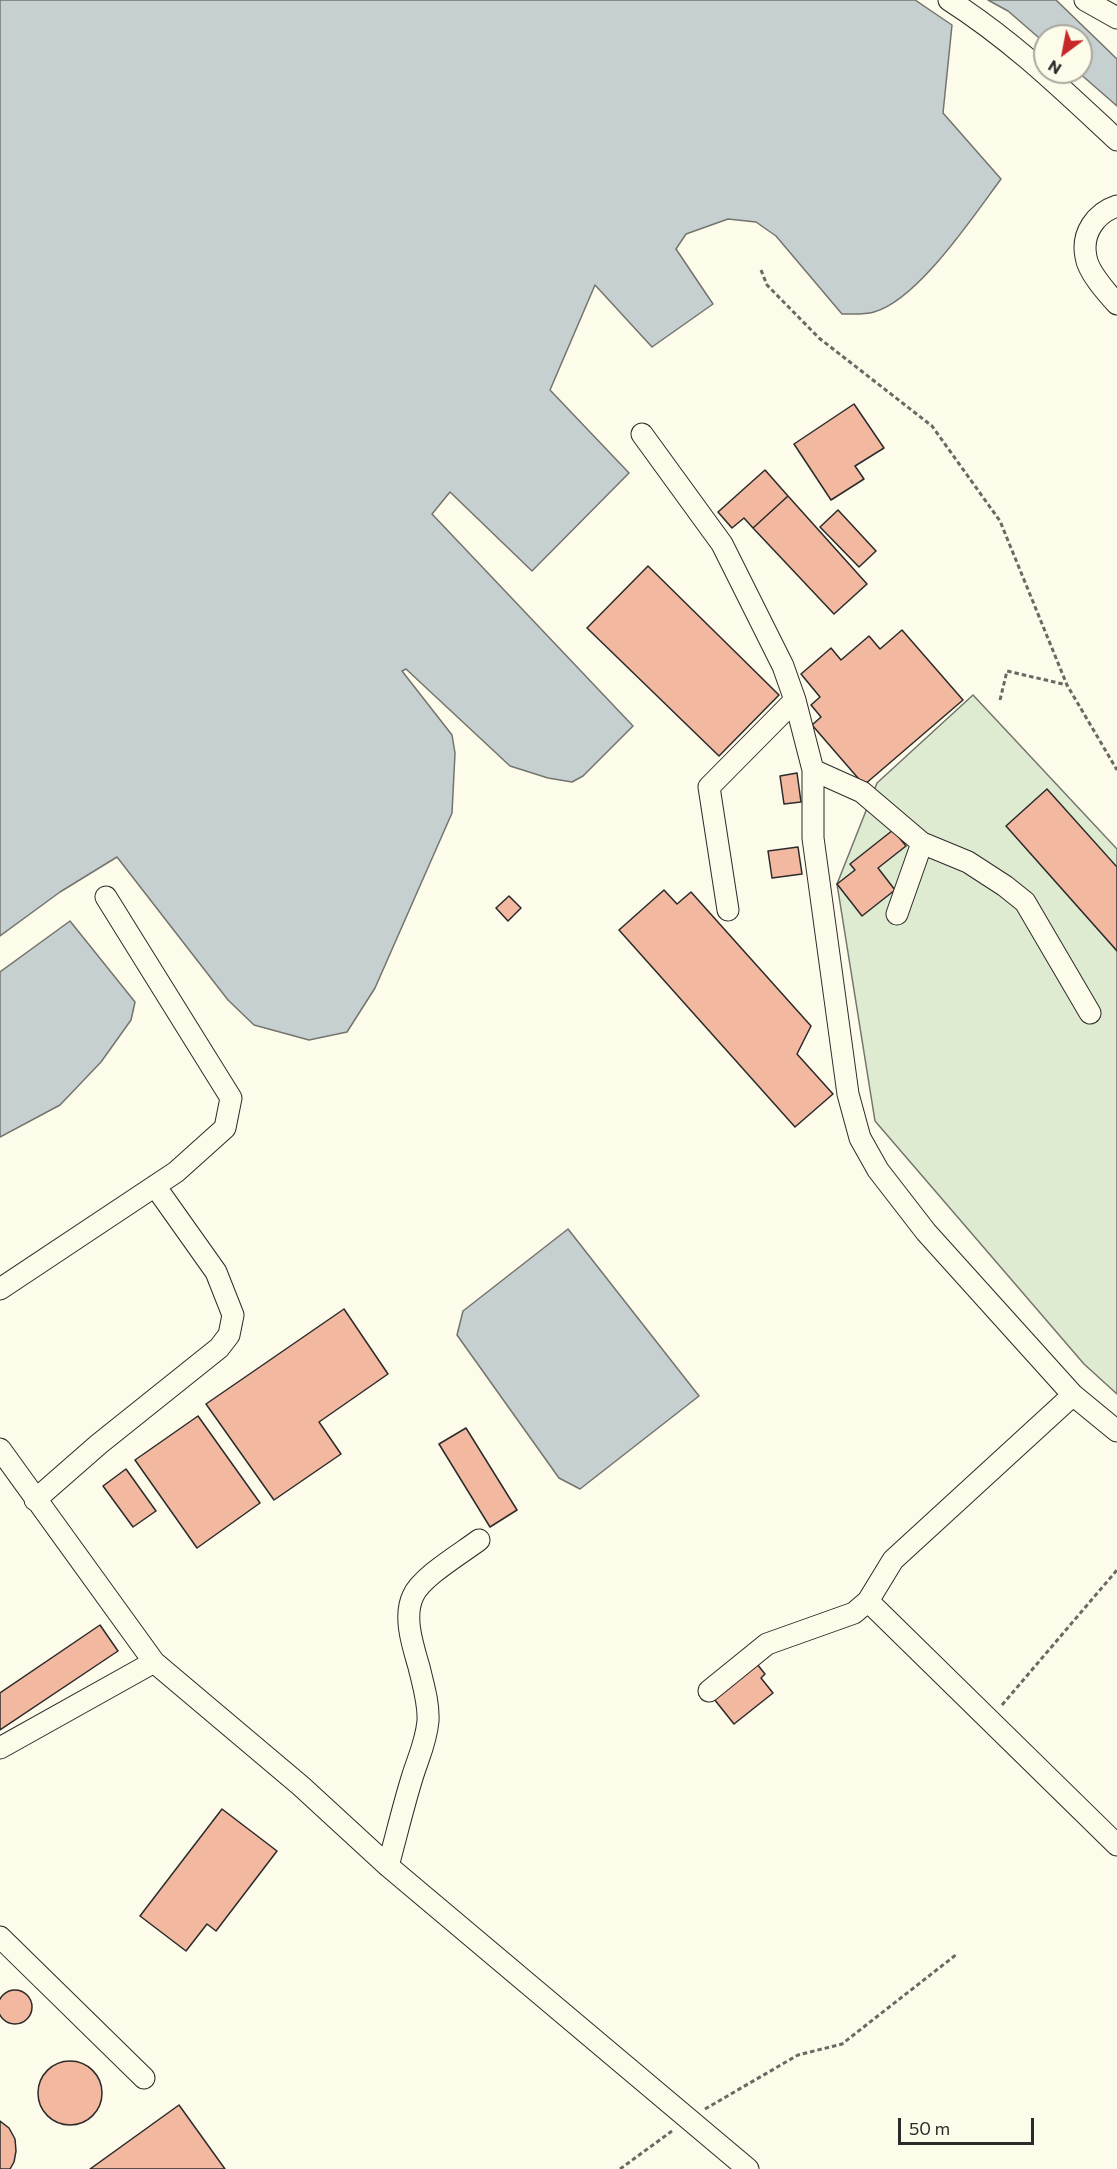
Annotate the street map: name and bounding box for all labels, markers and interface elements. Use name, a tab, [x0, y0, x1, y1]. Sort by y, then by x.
north arrow	[1033, 24, 1093, 84]
text: N	[1044, 57, 1064, 79]
scale bar	[901, 2106, 1038, 2144]
text: 50 m	[909, 2117, 950, 2139]

